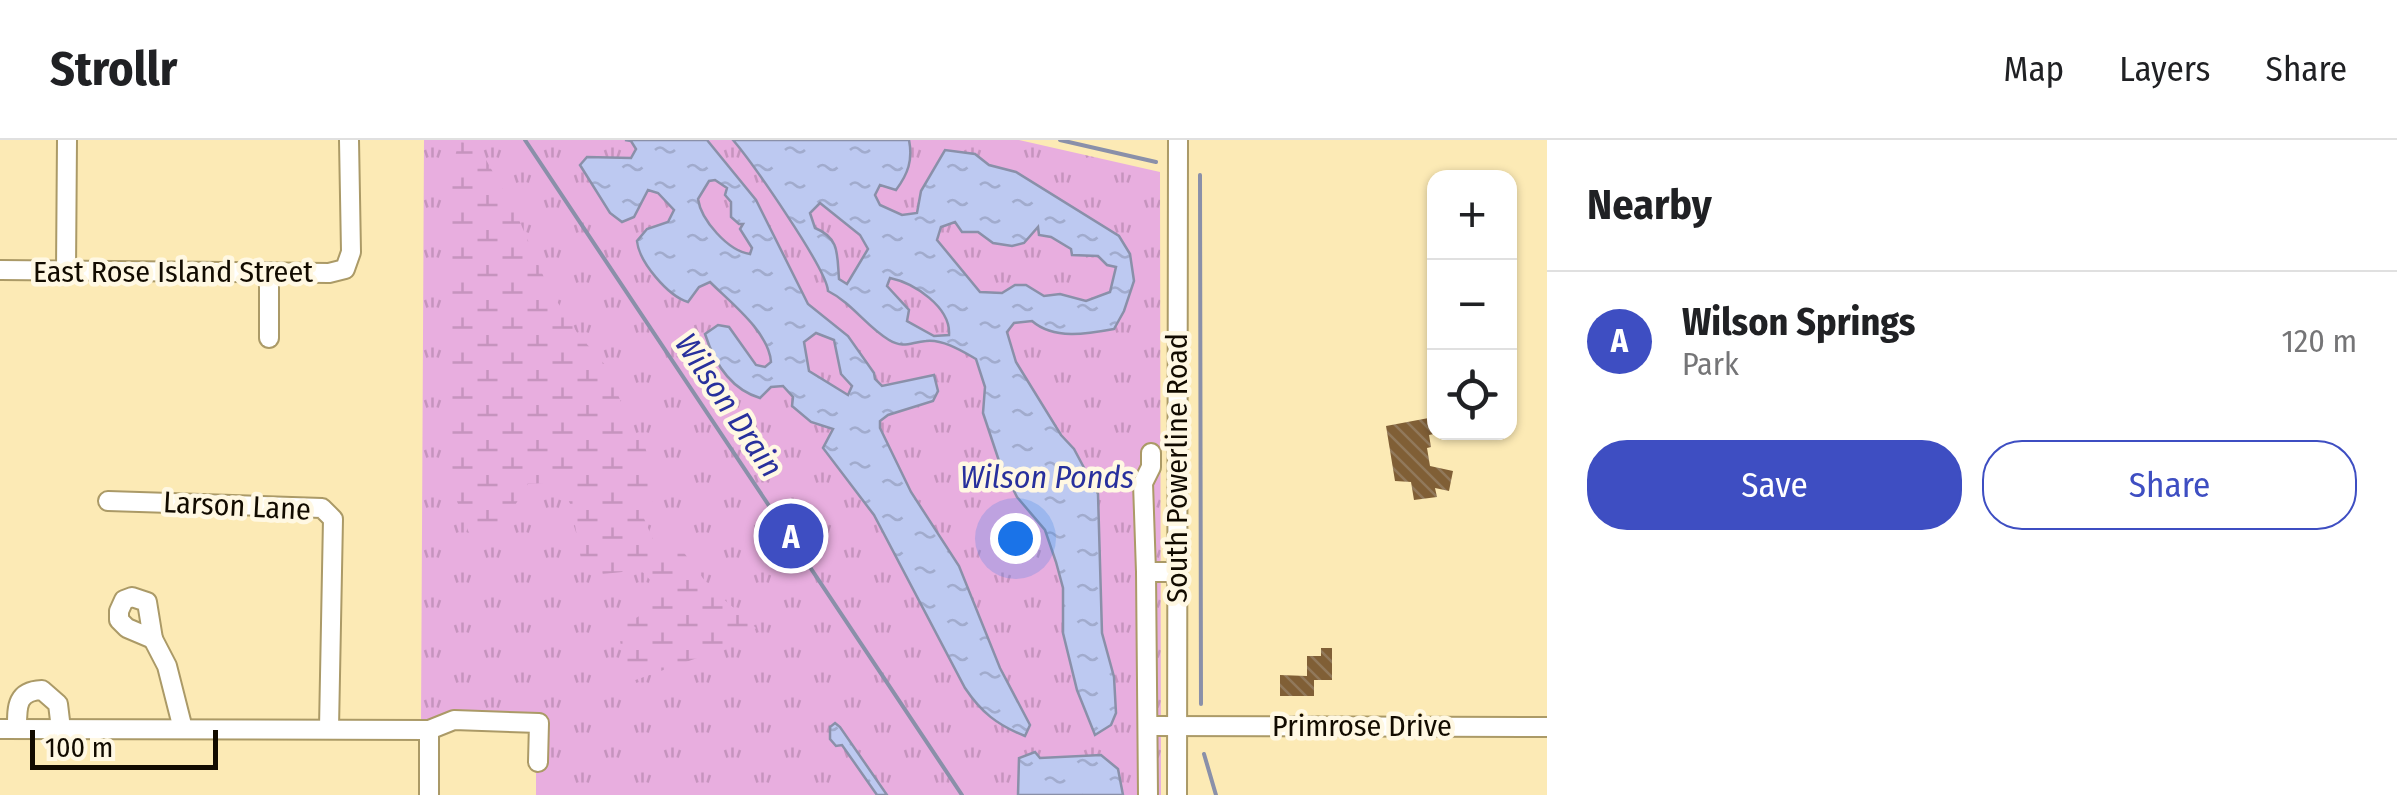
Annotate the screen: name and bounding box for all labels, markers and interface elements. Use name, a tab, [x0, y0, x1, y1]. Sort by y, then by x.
text: Strollr	[50, 40, 177, 98]
text: Map	[2004, 48, 2064, 90]
text: Layers	[2119, 48, 2211, 90]
text: Share	[2266, 48, 2347, 90]
map controls	[1427, 170, 1517, 440]
button: +	[1427, 170, 1517, 260]
text: Nearby	[1587, 180, 1712, 230]
street label: East Rose Island Street	[33, 254, 313, 290]
button: −	[1427, 260, 1517, 350]
text: Wilson Springs	[1682, 299, 1916, 345]
text: A	[1611, 322, 1628, 360]
text: 120 m	[2282, 322, 2357, 360]
water label: Wilson Drain	[667, 326, 791, 484]
street label: South Powerline Road	[1159, 333, 1195, 603]
text: Park	[1682, 345, 1739, 383]
button: locate	[1427, 350, 1517, 440]
button: Save	[1587, 440, 1962, 530]
button: Share	[1982, 440, 2357, 530]
water label: Wilson Ponds	[960, 458, 1134, 496]
street label: Larson Lane	[162, 484, 312, 528]
pin: A	[758, 498, 824, 574]
your location	[990, 513, 1041, 564]
street label: Primrose Drive	[1272, 708, 1452, 744]
scale bar	[30, 725, 218, 770]
text: 100 m	[45, 731, 113, 764]

